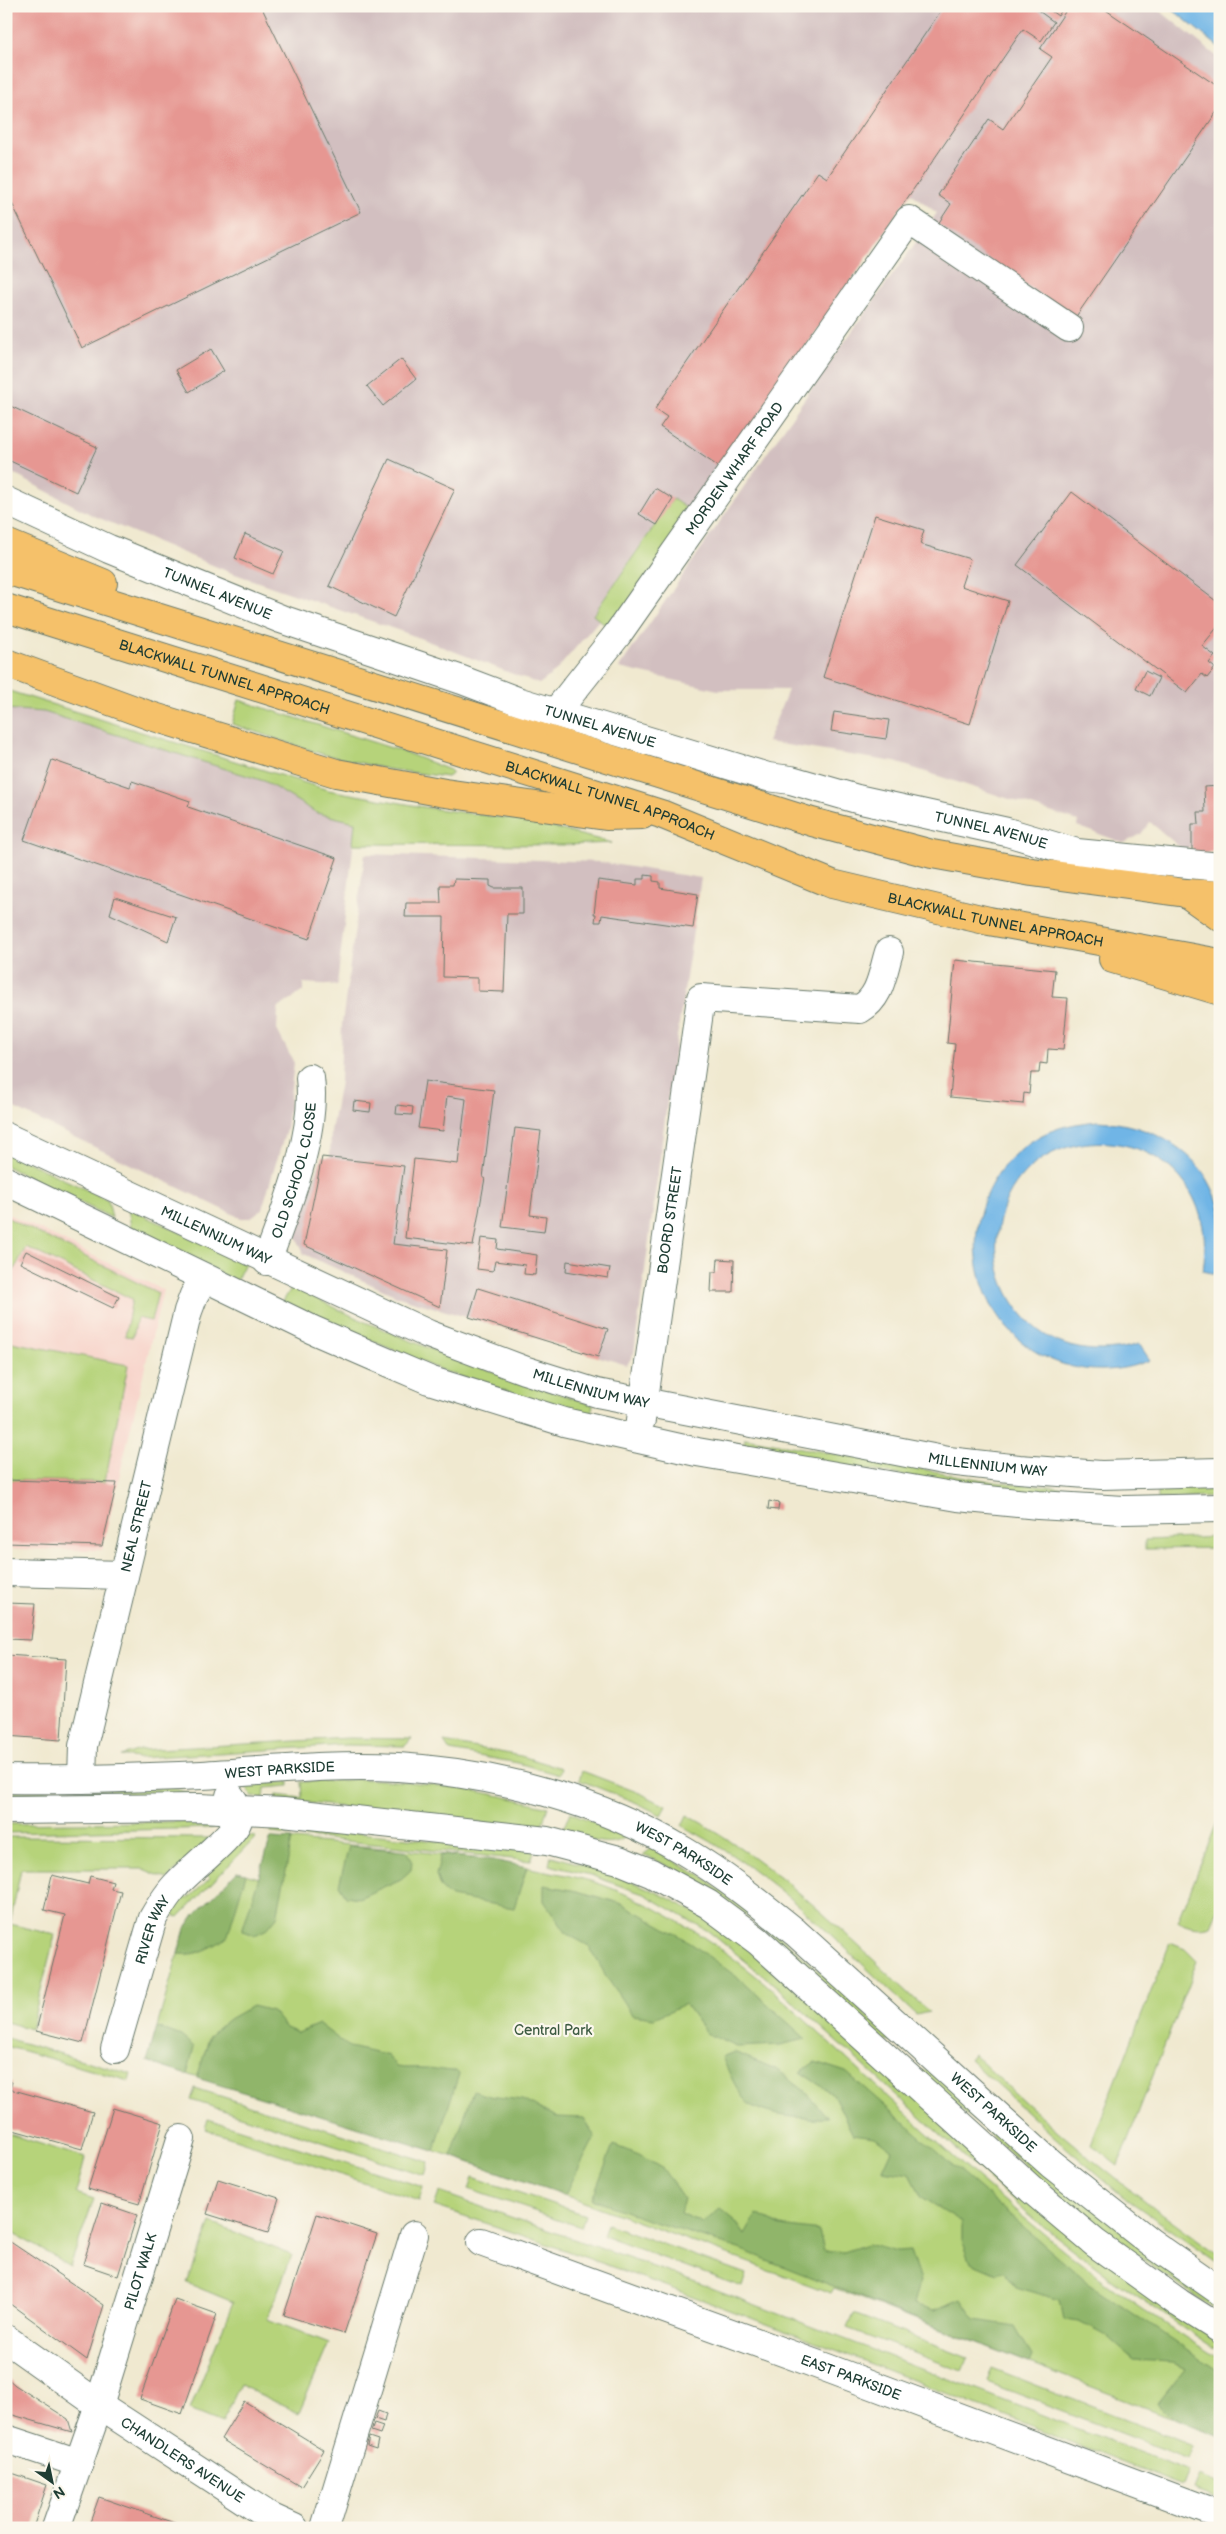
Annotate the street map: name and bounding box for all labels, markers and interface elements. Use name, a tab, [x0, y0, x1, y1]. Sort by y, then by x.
street label: MORDEN WHARF ROAD	[682, 399, 787, 538]
street label: TUNNEL AVENUE	[161, 564, 274, 623]
street label: BLACKWALL TUNNEL APPROACH	[117, 636, 332, 718]
street label: TUNNEL AVENUE	[542, 702, 658, 752]
street label: BLACKWALL TUNNEL APPROACH	[503, 758, 717, 844]
street label: TUNNEL AVENUE	[933, 808, 1050, 853]
street label: BLACKWALL TUNNEL APPROACH	[886, 889, 1105, 951]
street label: OLD SCHOOL CLOSE	[268, 1102, 320, 1241]
street label: BOORD STREET	[654, 1165, 686, 1275]
street label: MILLENNIUM WAY	[158, 1203, 275, 1269]
street label: MILLENNIUM WAY	[531, 1365, 652, 1412]
street label: MILLENNIUM WAY	[926, 1449, 1049, 1480]
street label: NEAL STREET	[117, 1478, 156, 1574]
street label: WEST PARKSIDE	[224, 1758, 335, 1782]
street label: WEST PARKSIDE	[632, 1818, 735, 1889]
street label: RIVER WAY	[132, 1892, 174, 1966]
park label: Central Park	[514, 2022, 592, 2039]
street label: WEST PARKSIDE	[947, 2069, 1040, 2156]
street label: PILOT WALK	[121, 2230, 161, 2312]
street label: EAST PARKSIDE	[798, 2351, 904, 2404]
street label: CHANDLERS AVENUE	[117, 2414, 247, 2507]
north arrow	[28, 2456, 78, 2506]
text: N	[50, 2482, 68, 2502]

